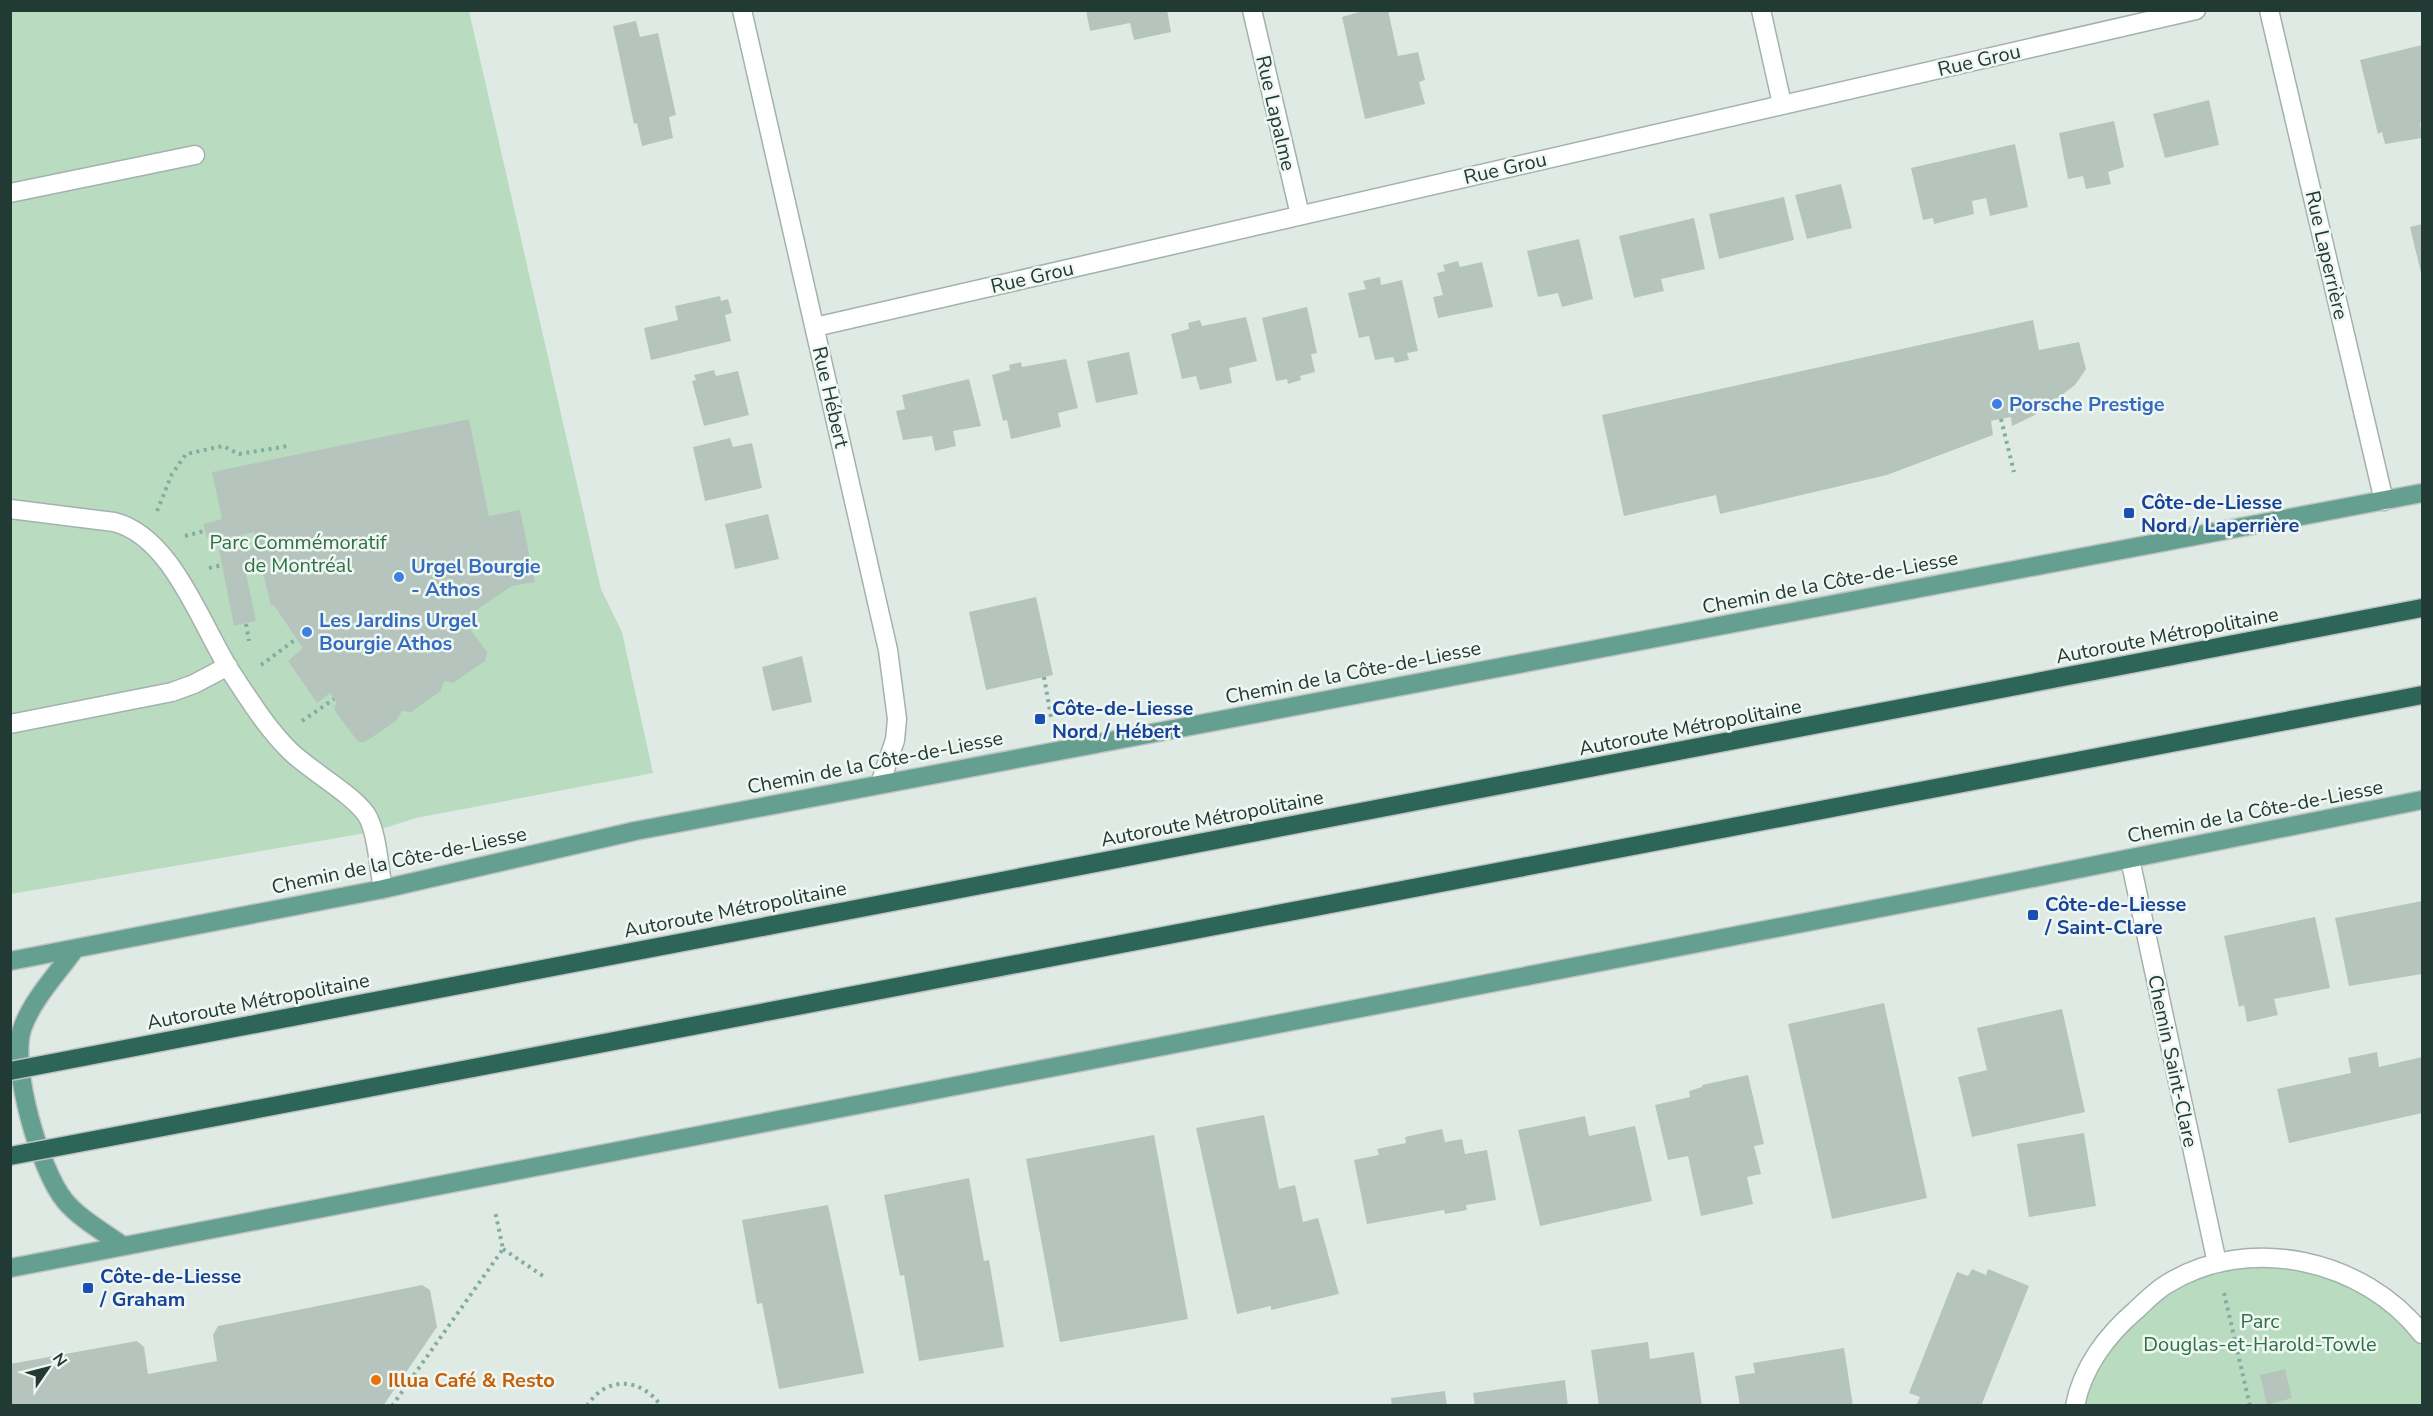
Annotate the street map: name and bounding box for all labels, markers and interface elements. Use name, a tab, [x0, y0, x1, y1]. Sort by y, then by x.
street label: Rue Grou	[1935, 38, 2023, 83]
street label: Rue Lapalme	[1249, 53, 1302, 174]
street label: Rue Grou	[1461, 146, 1549, 191]
street label: Rue Laperrière	[2299, 188, 2354, 322]
street label: Rue Grou	[988, 255, 1076, 300]
street label: Rue Hébert	[806, 344, 856, 451]
place label: Porsche Prestige	[2009, 391, 2165, 418]
marker: Porsche Prestige	[1990, 397, 2004, 411]
place label: Côte-de-Liesse Nord / Laperrière	[2141, 489, 2300, 539]
marker: Côte-de-Liesse Nord / Laperrière	[2122, 506, 2136, 520]
park label: Parc Commémoratif de Montréal	[209, 529, 387, 579]
street label: Chemin de la Côte-de-Liesse	[1700, 544, 1960, 621]
place label: Urgel Bourgie - Athos	[411, 553, 541, 603]
marker: Urgel Bourgie - Athos	[392, 570, 406, 584]
street label: Autoroute Métropolitaine	[2053, 601, 2281, 670]
place label: Les Jardins Urgel Bourgie Athos	[319, 607, 478, 657]
marker: Les Jardins Urgel Bourgie Athos	[300, 625, 314, 639]
street label: Chemin de la Côte-de-Liesse	[1223, 634, 1483, 711]
street label: Autoroute Métropolitaine	[1576, 693, 1804, 762]
place label: Côte-de-Liesse Nord / Hébert	[1052, 695, 1193, 745]
marker: Côte-de-Liesse Nord / Hébert	[1033, 712, 1047, 726]
street label: Chemin de la Côte-de-Liesse	[745, 724, 1005, 801]
street label: Chemin de la Côte-de-Liesse	[2125, 773, 2385, 850]
street label: Autoroute Métropolitaine	[1098, 784, 1326, 853]
street label: Chemin de la Côte-de-Liesse	[269, 820, 529, 901]
street label: Autoroute Métropolitaine	[621, 875, 849, 944]
place label: Côte-de-Liesse / Saint-Clare	[2044, 891, 2186, 941]
marker: Côte-de-Liesse / Saint-Clare	[2026, 908, 2040, 922]
street label: Autoroute Métropolitaine	[144, 967, 372, 1036]
street label: Chemin Saint-Clare	[2141, 972, 2204, 1150]
place label: Côte-de-Liesse / Graham	[99, 1263, 241, 1313]
marker: Côte-de-Liesse / Graham	[81, 1281, 95, 1295]
park label: Parc Douglas-et-Harold-Towle	[2143, 1308, 2377, 1358]
north arrow	[18, 1338, 78, 1398]
text: N	[47, 1349, 72, 1371]
place label: Illua Café & Resto	[388, 1367, 555, 1394]
marker: Illua Café & Resto	[369, 1373, 383, 1387]

